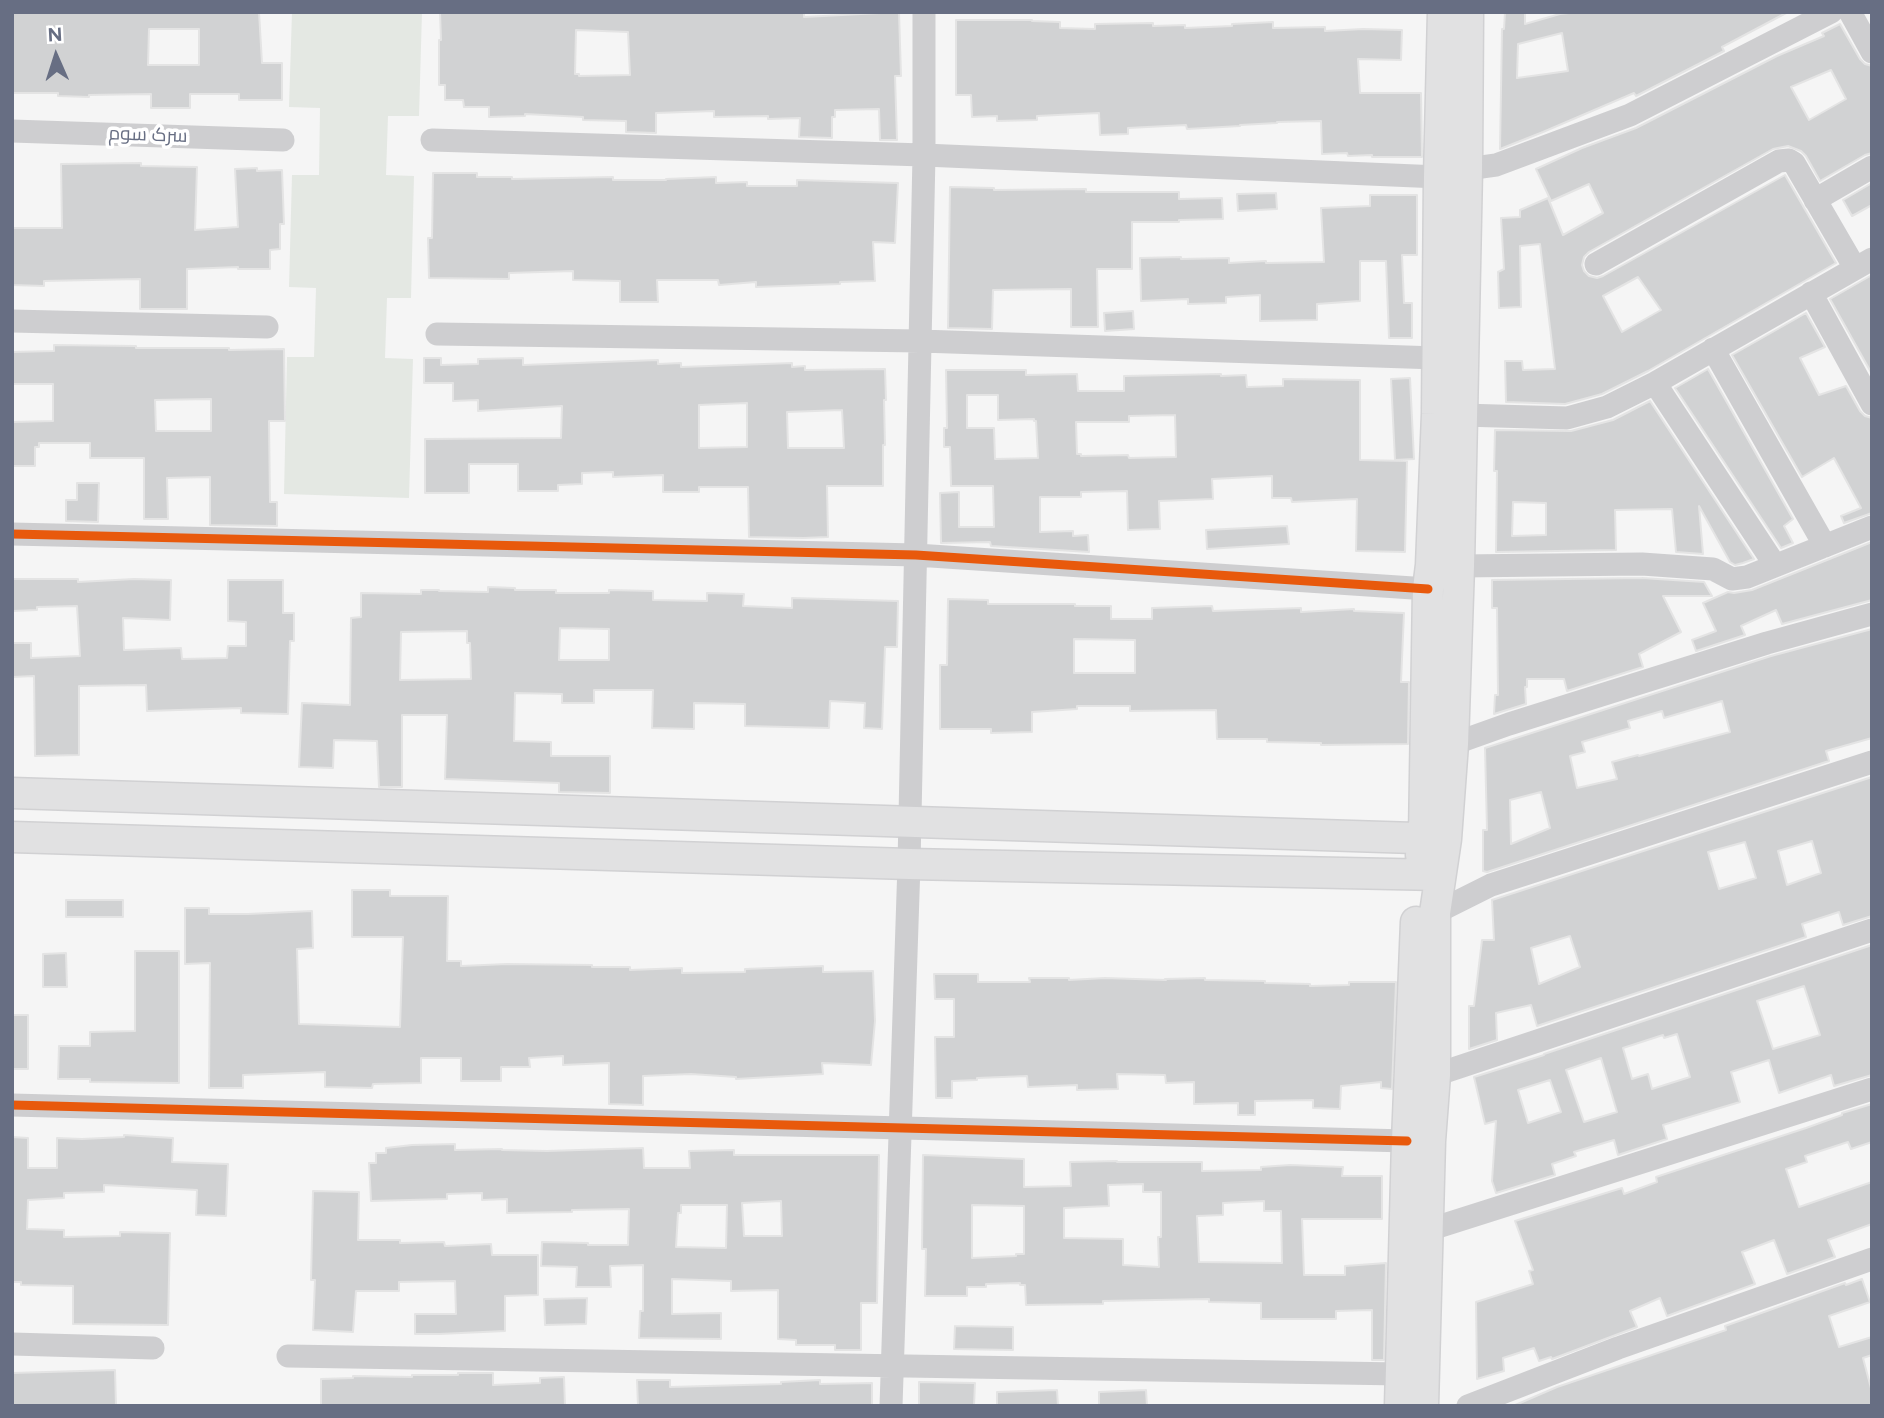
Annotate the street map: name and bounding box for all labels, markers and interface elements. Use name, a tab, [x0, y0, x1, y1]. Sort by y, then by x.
north arrow	[21, 21, 91, 91]
text: N	[47, 23, 63, 46]
street label: سرک سوم	[108, 122, 188, 148]

